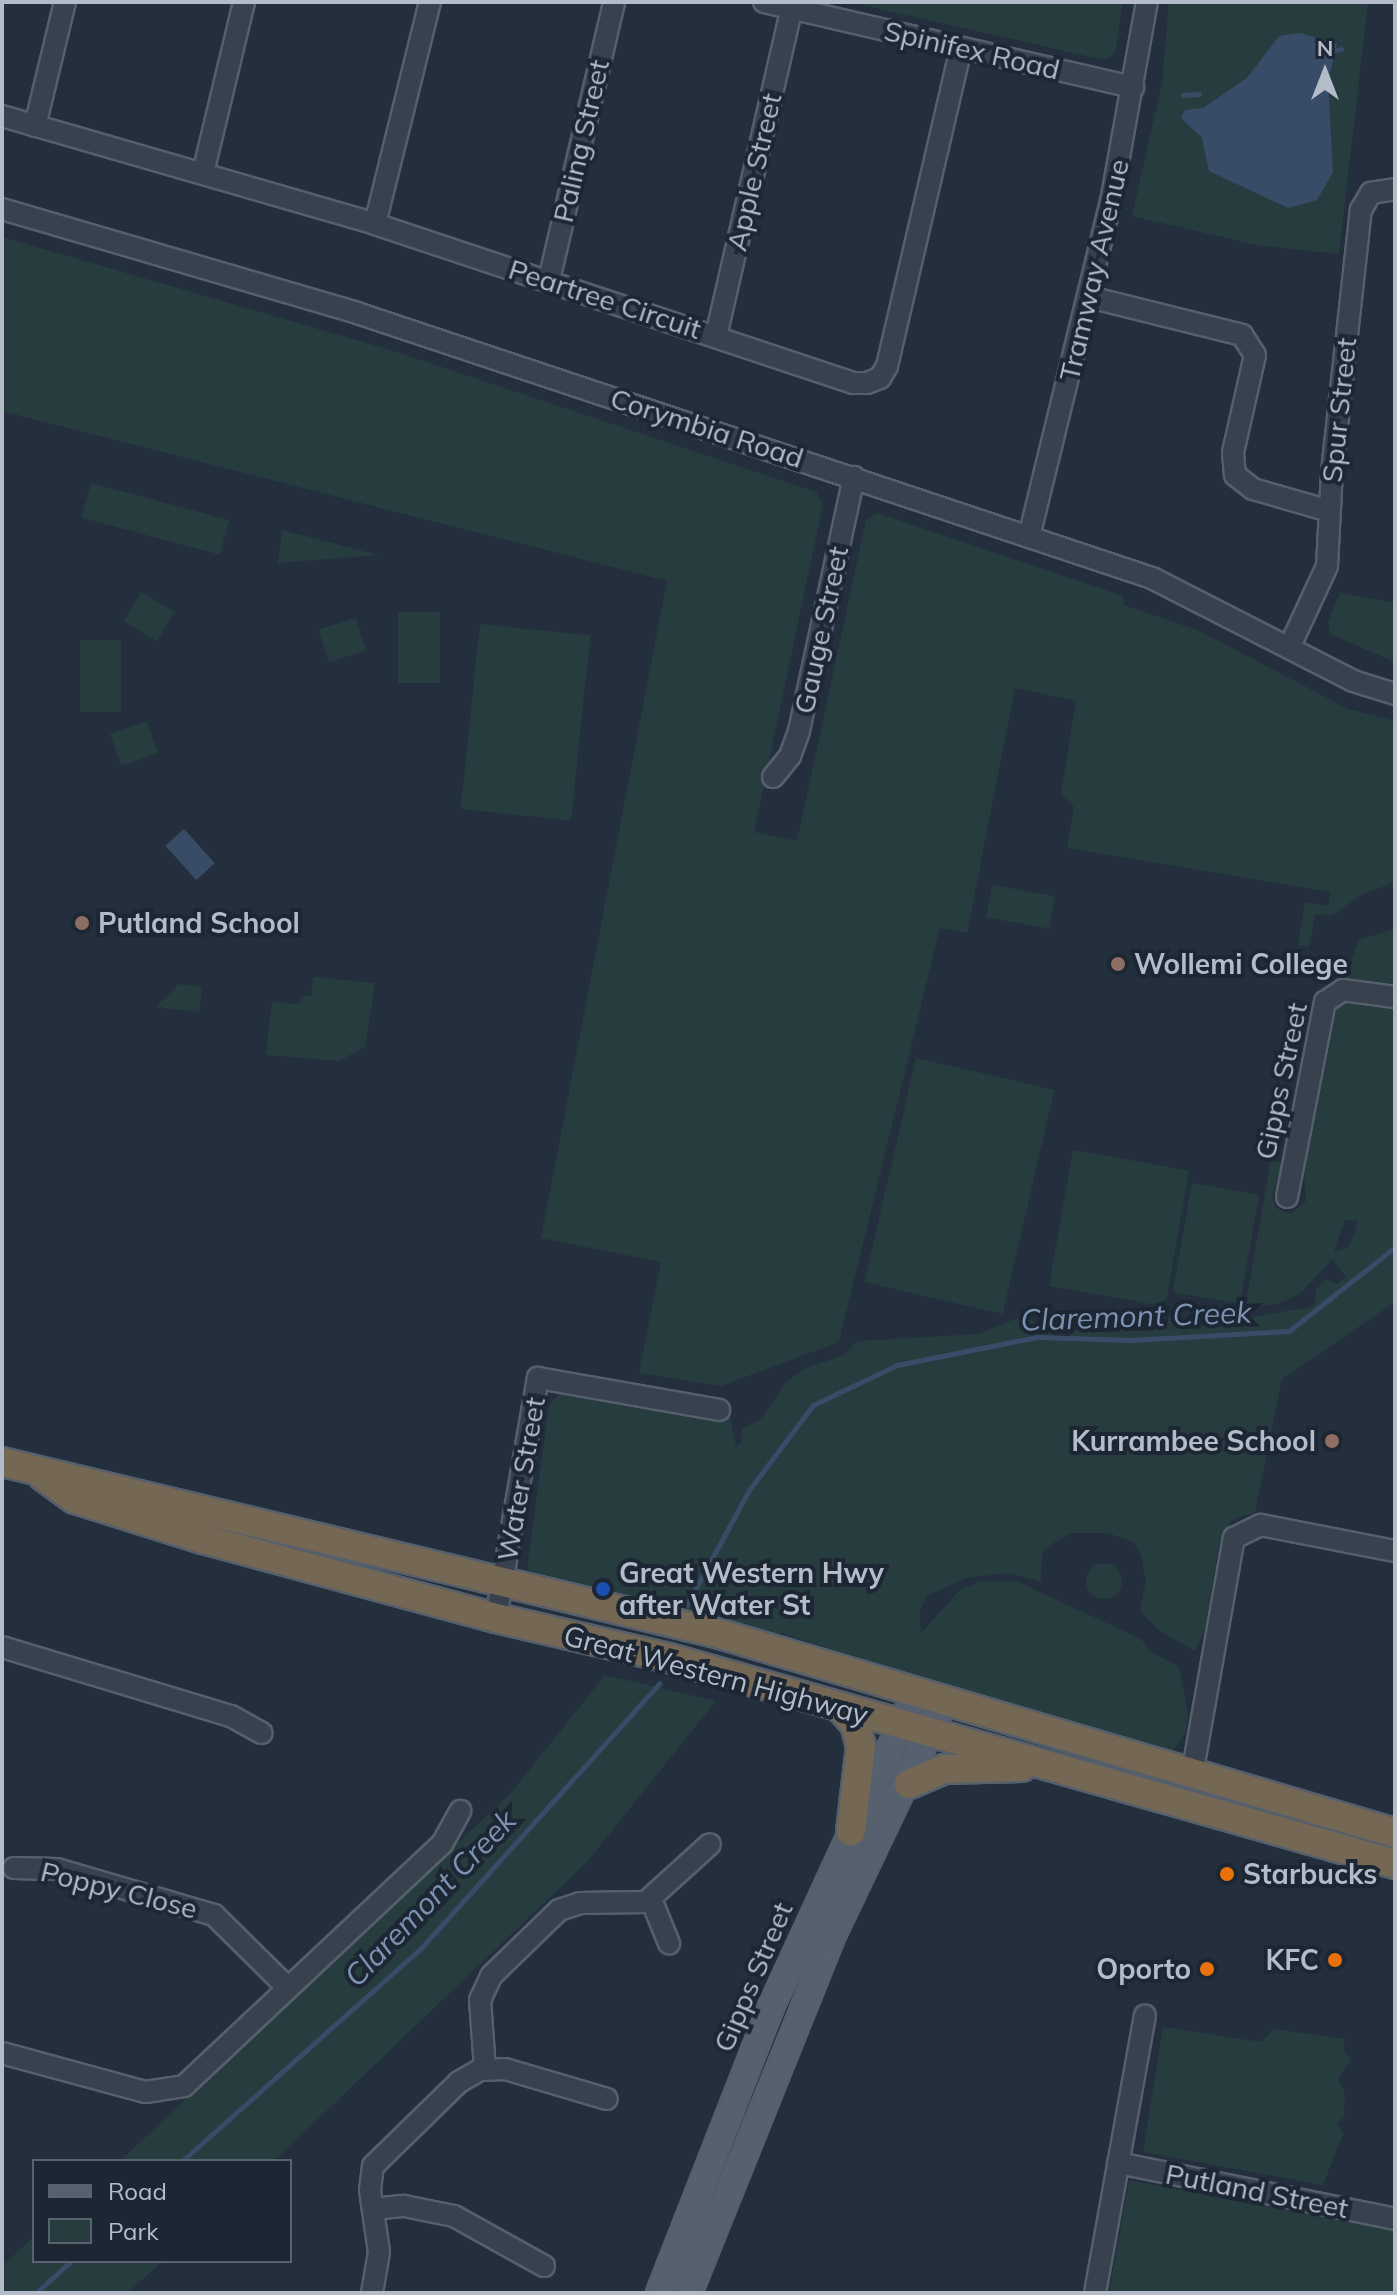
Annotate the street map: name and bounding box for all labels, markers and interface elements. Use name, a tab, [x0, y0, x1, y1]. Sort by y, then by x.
street label: Spinifex Road	[881, 13, 1063, 87]
north arrow	[1285, 32, 1365, 112]
text: N	[1317, 34, 1333, 62]
street label: Paling Street	[546, 56, 616, 226]
street label: Apple Street	[720, 90, 788, 254]
street label: Tramway Avenue	[1052, 156, 1136, 384]
street label: Peartree Circuit	[505, 252, 705, 346]
street label: Spur Street	[1315, 336, 1363, 484]
street label: Corymbia Road	[606, 381, 808, 475]
street label: Gauge Street	[787, 543, 855, 717]
place label: Putland School	[98, 906, 300, 940]
marker: Putland School	[73, 914, 91, 932]
place label: Wollemi College	[1134, 947, 1348, 981]
marker: Wollemi College	[1109, 955, 1127, 973]
street label: Gipps Street	[1248, 1000, 1314, 1162]
water label: Claremont Creek	[1020, 1294, 1252, 1338]
street label: Water Street	[490, 1394, 552, 1564]
place label: Kurrambee School	[1071, 1424, 1316, 1458]
marker: Kurrambee School	[1323, 1432, 1341, 1450]
place label: Great Western Hwy after Water St	[619, 1556, 884, 1622]
marker: Great Western Hwy after Water St	[594, 1580, 612, 1598]
street label: Great Western Highway	[560, 1618, 872, 1732]
water label: Claremont Creek	[337, 1802, 523, 1994]
street label: Poppy Close	[37, 1854, 201, 1926]
place label: Starbucks	[1243, 1857, 1377, 1891]
marker: Starbucks	[1218, 1865, 1236, 1883]
street label: Gipps Street	[706, 1897, 800, 2057]
place label: KFC	[1266, 1943, 1319, 1977]
marker: KFC	[1326, 1951, 1344, 1969]
place label: Oporto	[1096, 1952, 1191, 1986]
marker: Oporto	[1198, 1960, 1216, 1978]
street label: Putland Street	[1163, 2157, 1351, 2225]
legend	[32, 2159, 292, 2263]
text: Road	[108, 2176, 167, 2206]
text: Park	[108, 2216, 159, 2246]

